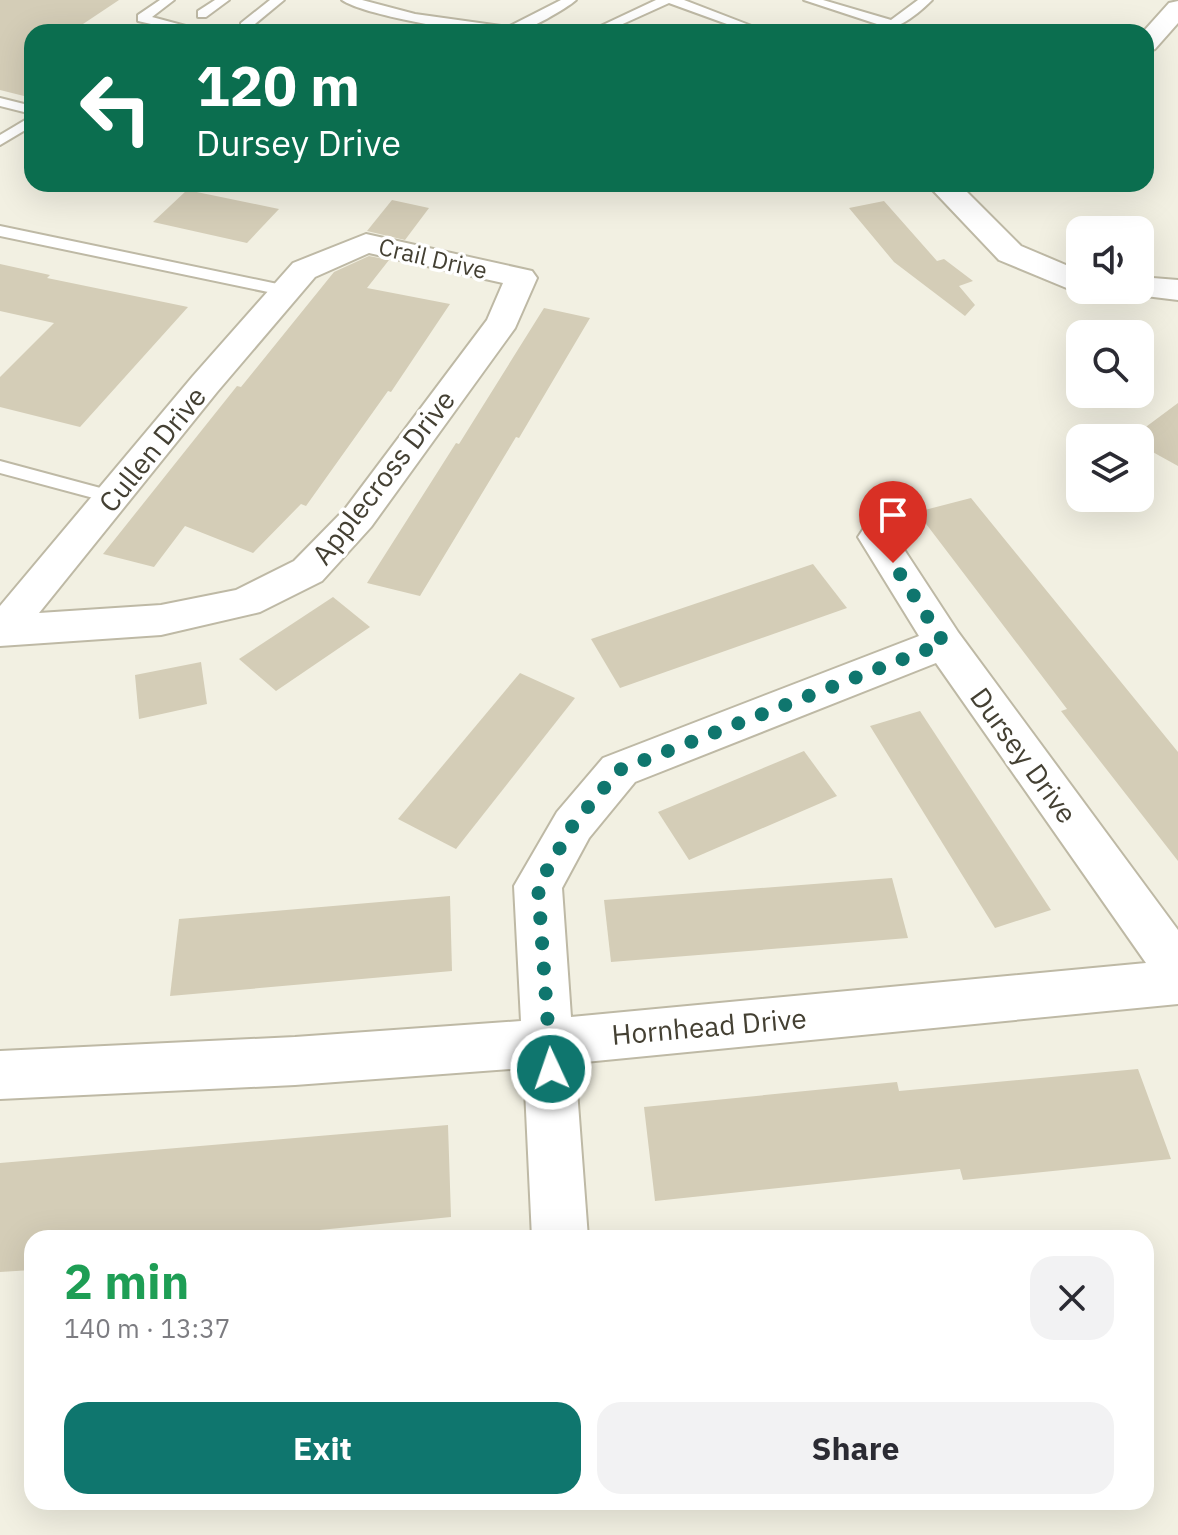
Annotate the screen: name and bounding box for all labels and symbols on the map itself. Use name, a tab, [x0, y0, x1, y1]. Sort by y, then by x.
street label: Crail Drive	[376, 230, 490, 286]
street label: Cullen Drive	[90, 379, 214, 519]
street label: Applecross Drive	[303, 382, 463, 572]
pin	[859, 481, 927, 563]
street label: Dursey Drive	[962, 680, 1086, 830]
street label: Hornhead Drive	[610, 999, 808, 1053]
position arrow	[509, 1027, 593, 1111]

